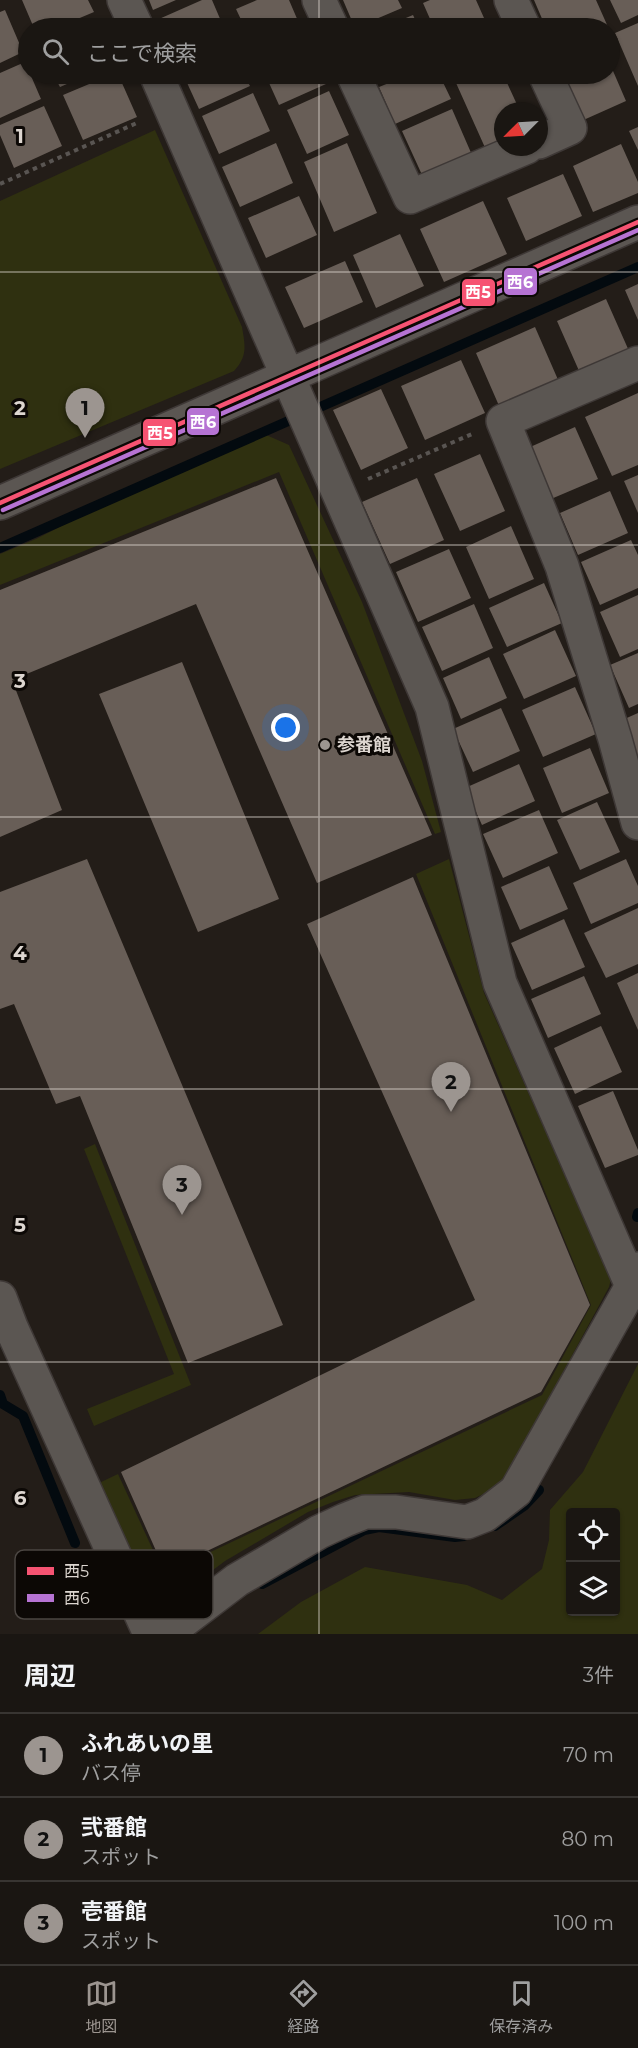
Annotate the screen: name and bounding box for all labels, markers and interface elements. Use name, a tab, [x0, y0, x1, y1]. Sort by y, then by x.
search box	[18, 18, 620, 84]
icon: search	[39, 35, 72, 68]
text: ここで検索	[87, 40, 197, 67]
north arrow	[494, 102, 548, 156]
text: 1	[16, 124, 24, 148]
line badge: 西6	[503, 267, 538, 296]
text: 西6	[507, 273, 533, 292]
line badge: 西5	[461, 278, 496, 307]
text: 西5	[465, 283, 491, 302]
pin: 1	[66, 388, 104, 438]
text: 2	[14, 396, 26, 420]
line badge: 西6	[186, 407, 220, 436]
text: 西6	[190, 413, 216, 432]
line badge: 西5	[142, 418, 177, 447]
text: 西5	[147, 424, 173, 443]
text: 3	[13, 669, 26, 693]
your location	[271, 713, 300, 742]
place label: 参番館	[337, 734, 391, 756]
marker: 参番館	[318, 738, 332, 752]
text: 4	[13, 941, 27, 965]
pin: 2	[432, 1062, 470, 1112]
pin: 3	[162, 1166, 201, 1215]
text: 5	[14, 1213, 26, 1237]
text: 6	[14, 1486, 27, 1510]
map controls	[566, 1508, 620, 1616]
button: locate	[566, 1508, 620, 1562]
legend	[15, 1550, 213, 1619]
text: 西5	[64, 1562, 89, 1581]
button: layers	[566, 1562, 620, 1616]
text: 西6	[64, 1589, 90, 1608]
text: 周辺	[24, 1660, 76, 1692]
text: 3件	[583, 1663, 614, 1687]
text: ふれあいの里	[81, 1730, 213, 1757]
text: 1	[40, 1743, 47, 1767]
text: 70 m	[563, 1743, 614, 1767]
text: バス停	[81, 1761, 141, 1785]
text: 弐番館	[81, 1814, 147, 1841]
text: 2	[38, 1827, 49, 1851]
text: 80 m	[562, 1827, 614, 1851]
text: スポット	[81, 1845, 161, 1869]
text: 壱番館	[81, 1898, 147, 1925]
text: 3	[38, 1911, 49, 1935]
text: 100 m	[554, 1911, 614, 1935]
text: スポット	[81, 1929, 161, 1953]
tab: 地図	[85, 1977, 118, 2037]
tab: 経路	[287, 1977, 320, 2037]
tab: 保存済み	[489, 1977, 553, 2037]

